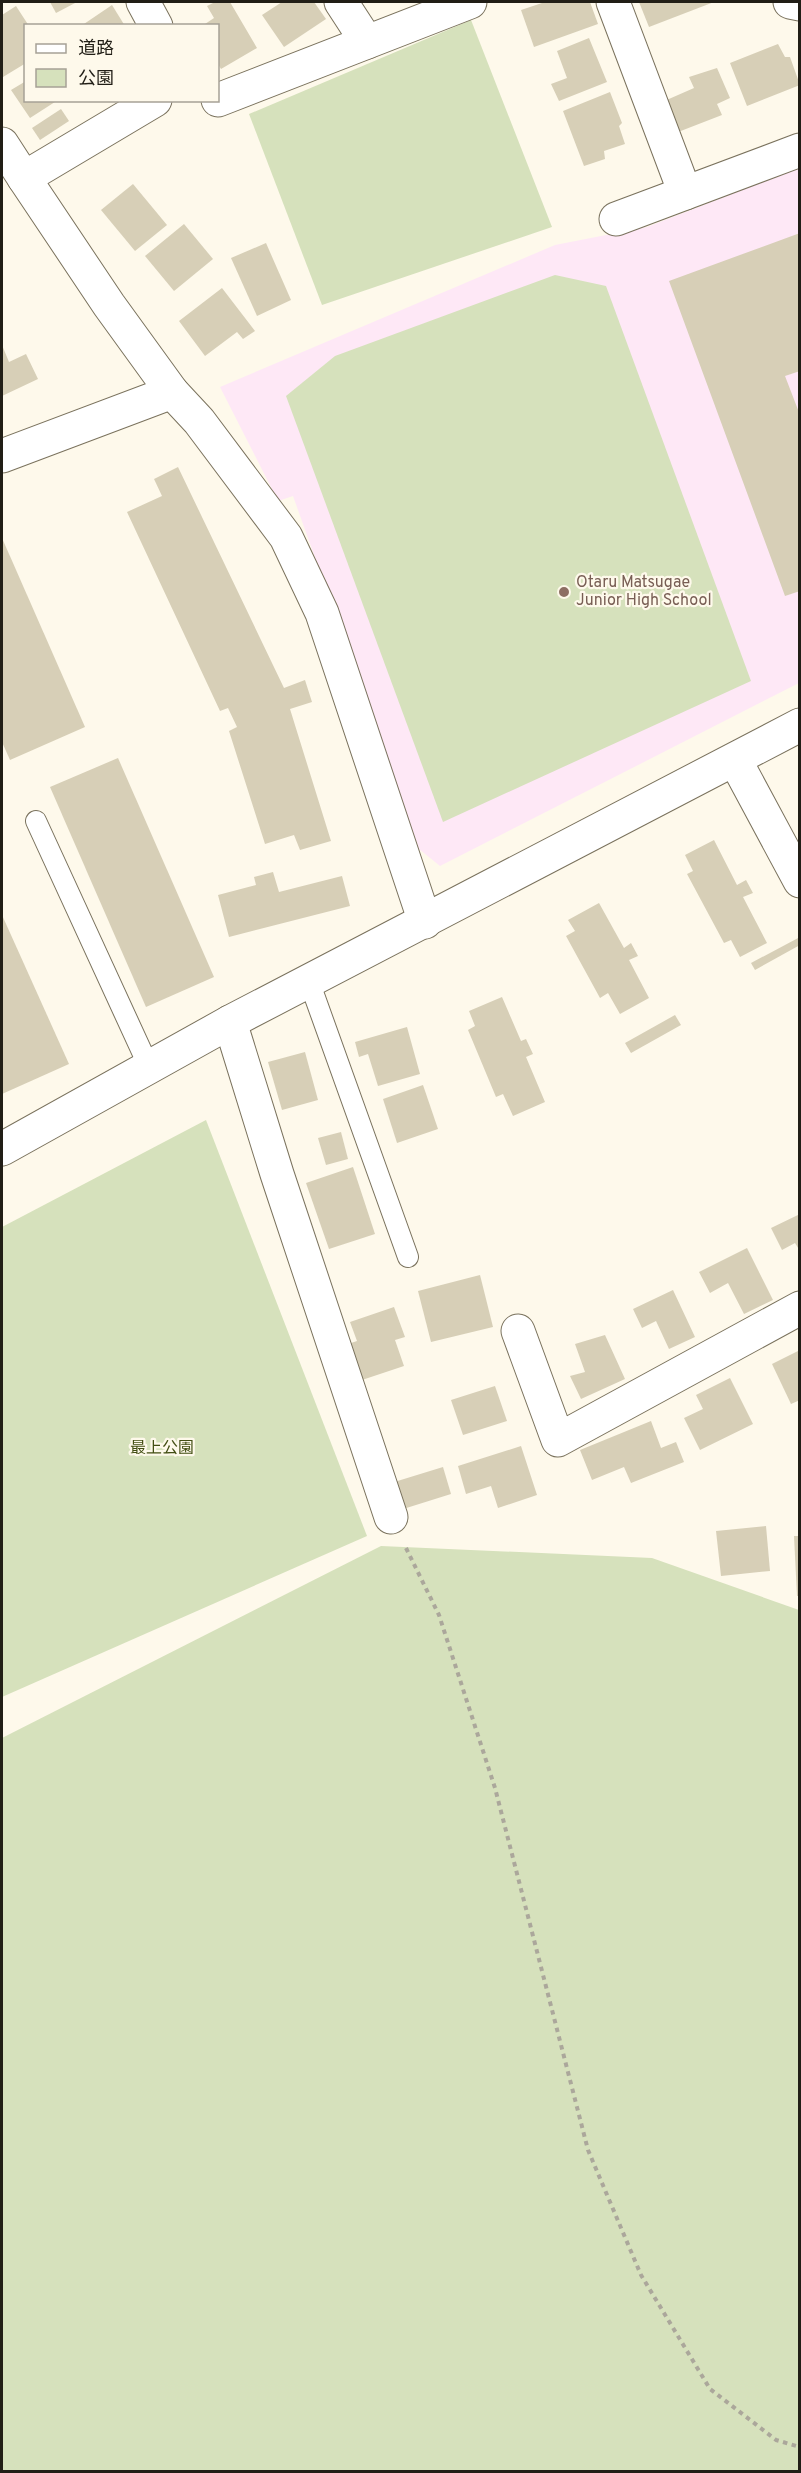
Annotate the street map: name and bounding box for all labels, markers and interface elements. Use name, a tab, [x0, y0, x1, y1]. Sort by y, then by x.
legend	[24, 24, 219, 102]
text: 道路	[78, 38, 114, 61]
text: 公園	[78, 68, 114, 91]
place label: Otaru Matsugae Junior High School	[576, 573, 712, 611]
marker: Otaru Matsugae Junior High School	[557, 585, 571, 599]
park label: 最上公園	[130, 1439, 194, 1459]

